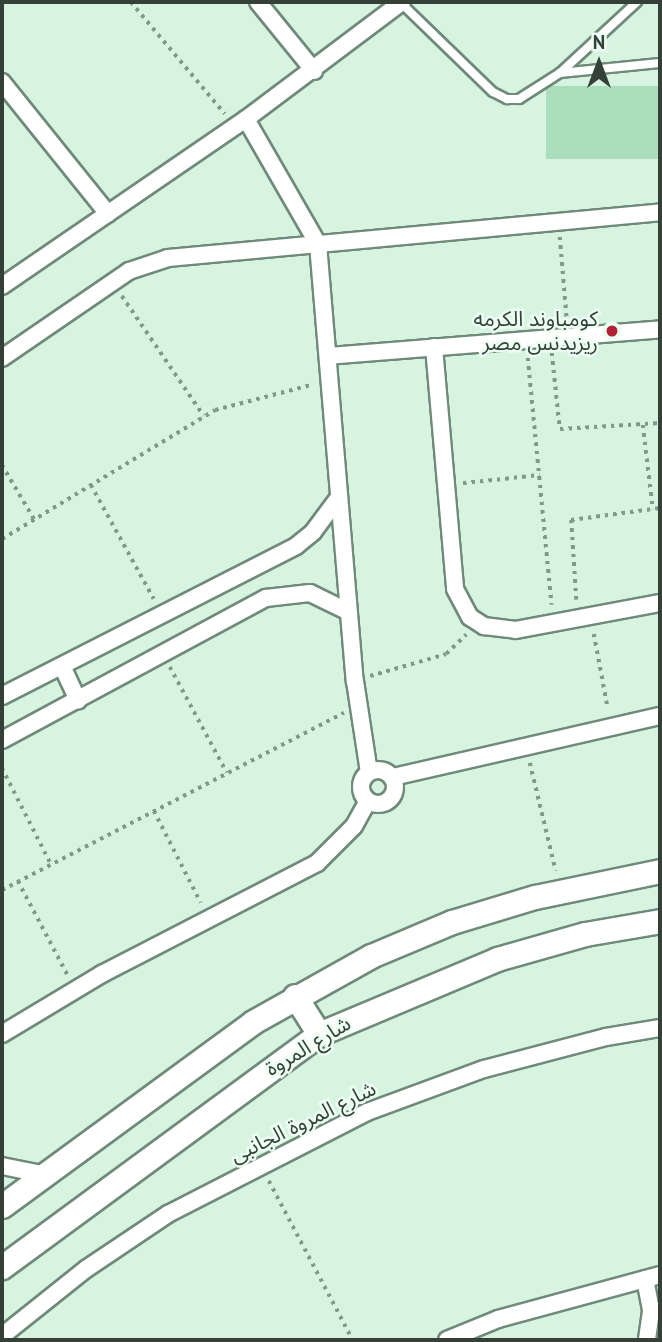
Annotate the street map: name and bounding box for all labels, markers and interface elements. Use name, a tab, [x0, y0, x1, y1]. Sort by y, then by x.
north arrow	[564, 28, 634, 98]
text: N	[593, 30, 605, 54]
place label: كومباوند الكرمه ريزيدنس مصر	[473, 306, 598, 356]
marker: كومباوند الكرمه ريزيدنس مصر	[604, 323, 620, 339]
street label: شارع المروة	[261, 1011, 355, 1081]
street label: شارع المروة الجانبى	[226, 1076, 380, 1168]

